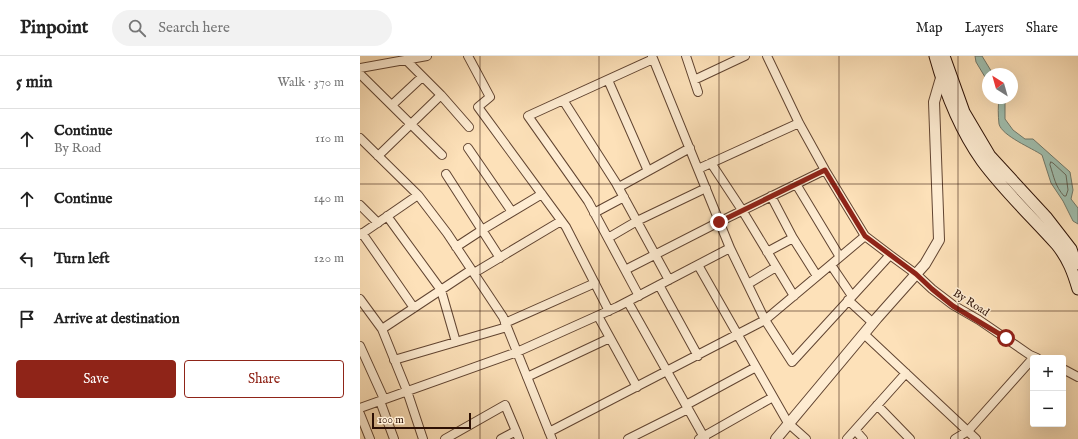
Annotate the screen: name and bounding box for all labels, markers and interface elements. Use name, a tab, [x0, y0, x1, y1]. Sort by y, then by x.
search box	[112, 10, 392, 46]
text: Pinpoint	[20, 16, 88, 40]
icon: search	[126, 17, 148, 39]
text: Search here	[158, 18, 230, 37]
text: Map	[916, 19, 943, 37]
text: Layers	[965, 19, 1004, 37]
text: Share	[1026, 19, 1058, 37]
north arrow	[982, 68, 1018, 104]
text: 5 min	[16, 72, 53, 93]
text: Walk · 370 m	[278, 74, 344, 91]
text: Continue	[54, 121, 112, 140]
icon: ahead	[16, 128, 38, 150]
text: 110 m	[315, 130, 344, 147]
text: By Road	[54, 140, 101, 157]
icon: ahead	[16, 188, 38, 210]
text: Continue	[54, 189, 112, 208]
text: 140 m	[314, 190, 344, 207]
route end	[710, 213, 728, 231]
icon: left	[16, 248, 38, 270]
text: Turn left	[54, 249, 110, 268]
text: 120 m	[314, 250, 344, 267]
street label: By Road	[950, 286, 992, 320]
icon: arrive	[16, 308, 38, 330]
text: Arrive at destination	[54, 309, 180, 328]
route start	[997, 329, 1015, 347]
map controls	[1030, 355, 1066, 427]
button: +	[1030, 355, 1066, 391]
button: Save	[16, 360, 176, 398]
button: Share	[184, 360, 344, 398]
button: −	[1030, 391, 1066, 427]
scale bar	[372, 411, 471, 430]
text: 100 m	[378, 413, 404, 427]

